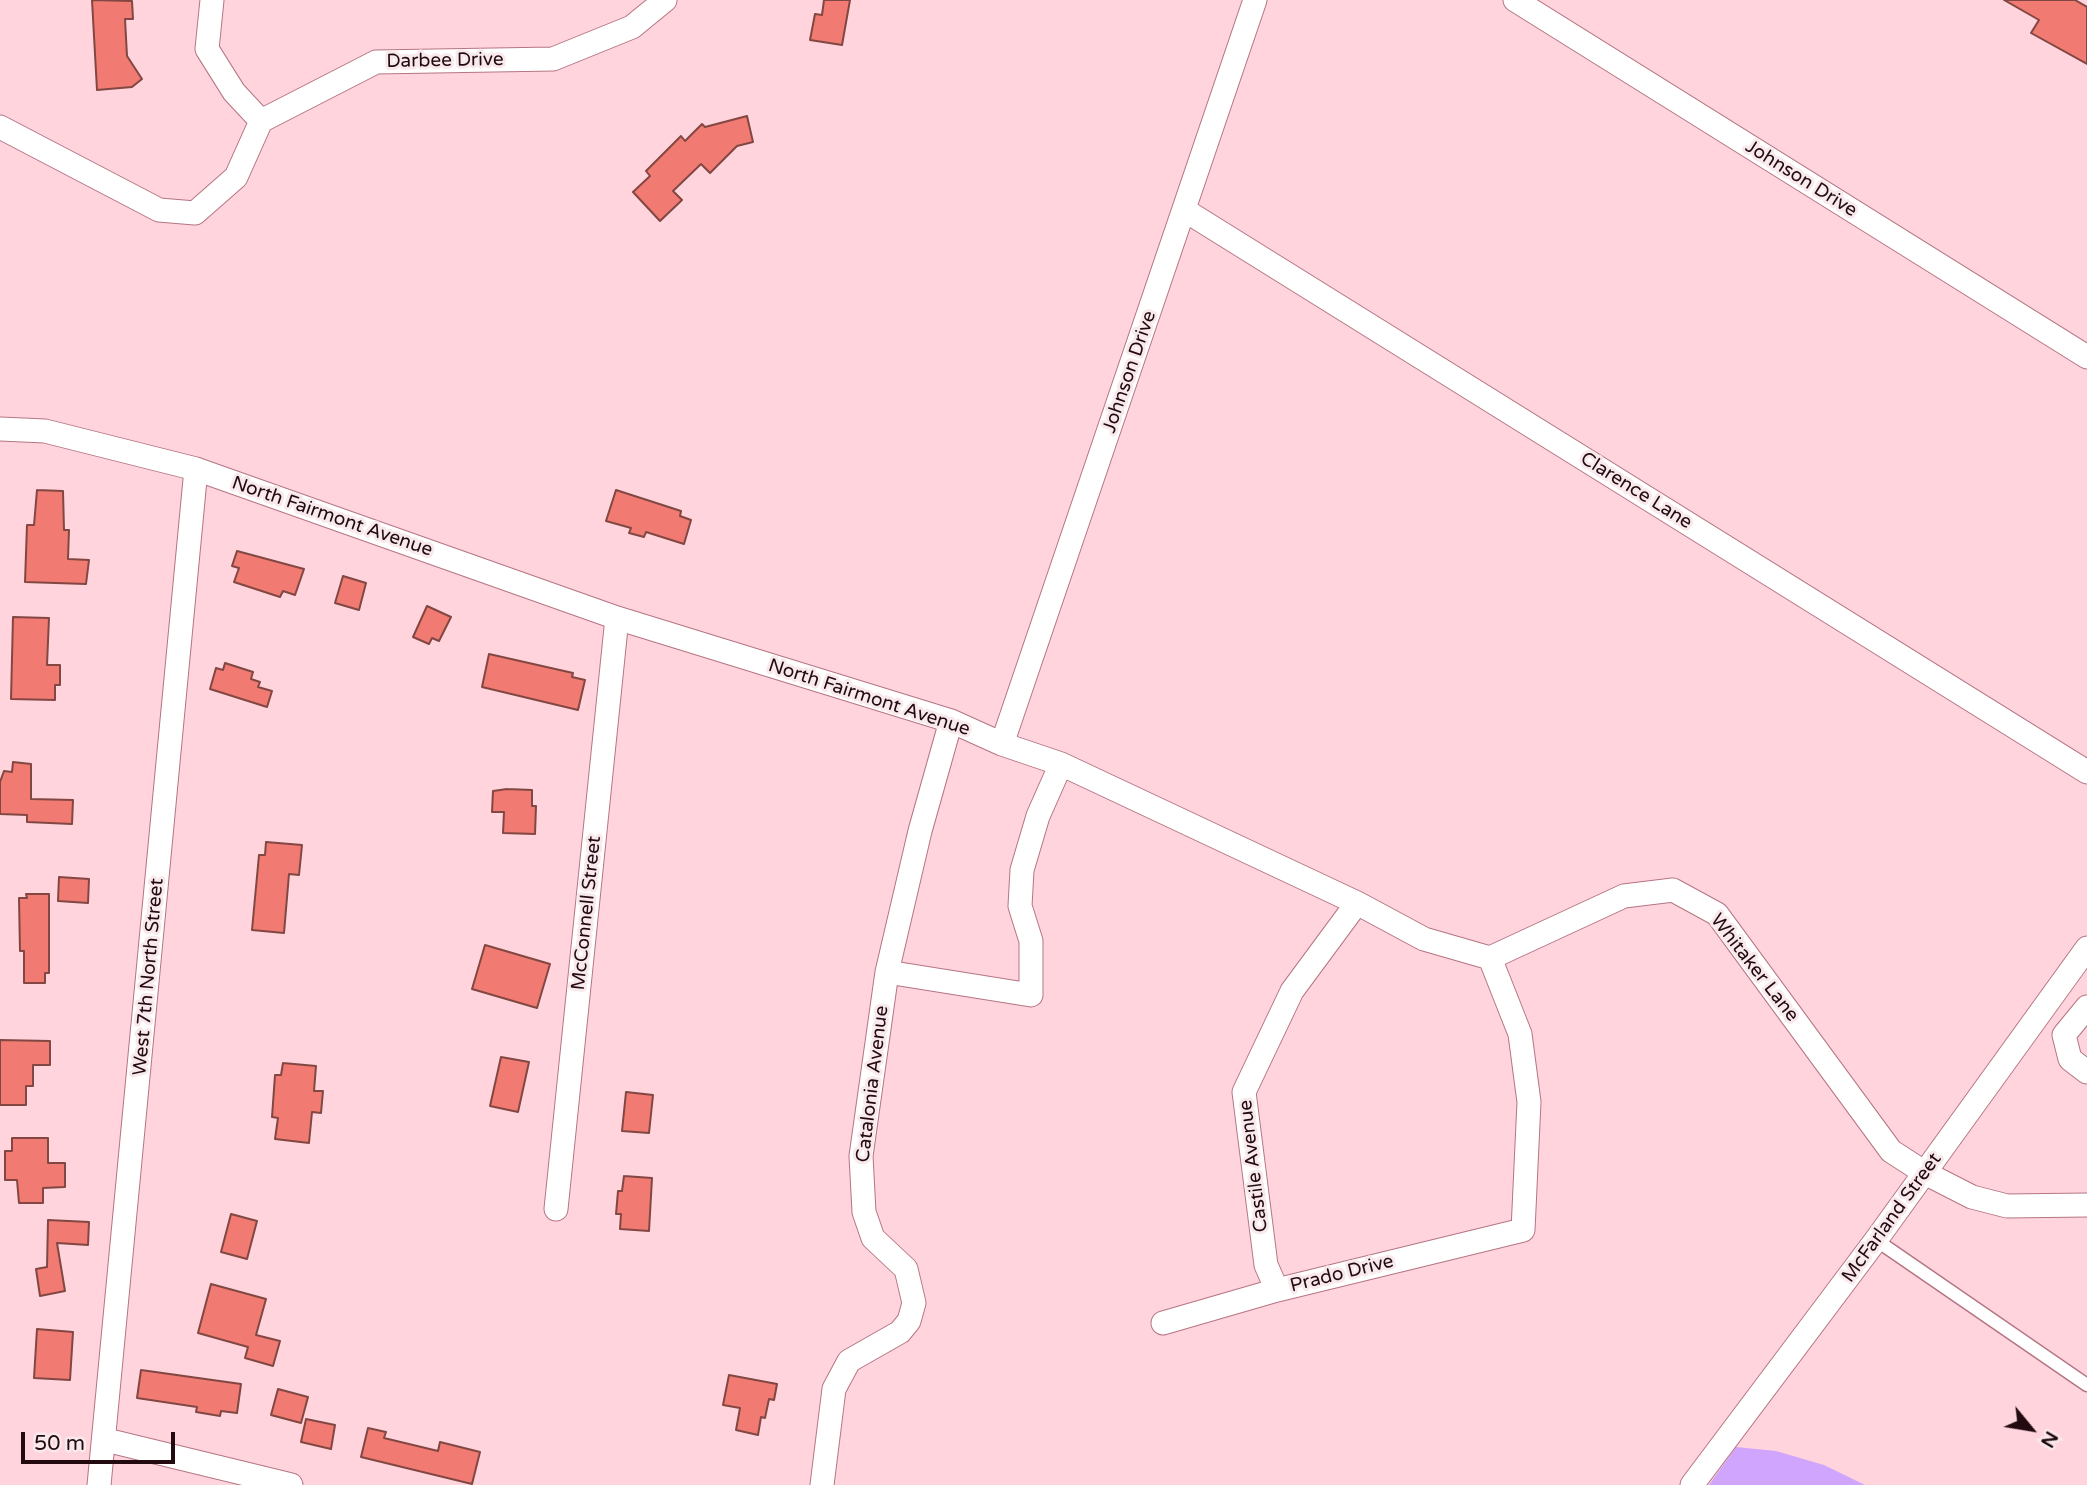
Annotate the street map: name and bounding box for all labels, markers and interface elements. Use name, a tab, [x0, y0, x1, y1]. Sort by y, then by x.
street label: Darbee Drive	[386, 49, 504, 73]
street label: Johnson Drive	[1741, 136, 1861, 222]
street label: Johnson Drive	[1098, 308, 1162, 436]
street label: Clarence Lane	[1576, 448, 1696, 534]
street label: North Fairmont Avenue	[229, 472, 435, 562]
street label: North Fairmont Avenue	[765, 655, 973, 741]
street label: McConnell Street	[568, 835, 606, 991]
street label: West 7th North Street	[129, 877, 169, 1077]
street label: Whitaker Lane	[1705, 910, 1803, 1026]
street label: Catalonia Avenue	[852, 1004, 894, 1164]
street label: Castile Avenue	[1235, 1098, 1273, 1234]
street label: McFarland Street	[1837, 1149, 1947, 1287]
street label: Prado Drive	[1288, 1250, 1396, 1298]
north arrow	[1996, 1394, 2066, 1464]
scale bar	[24, 1418, 178, 1462]
text: N	[2036, 1427, 2063, 1452]
text: 50 m	[34, 1431, 85, 1456]

